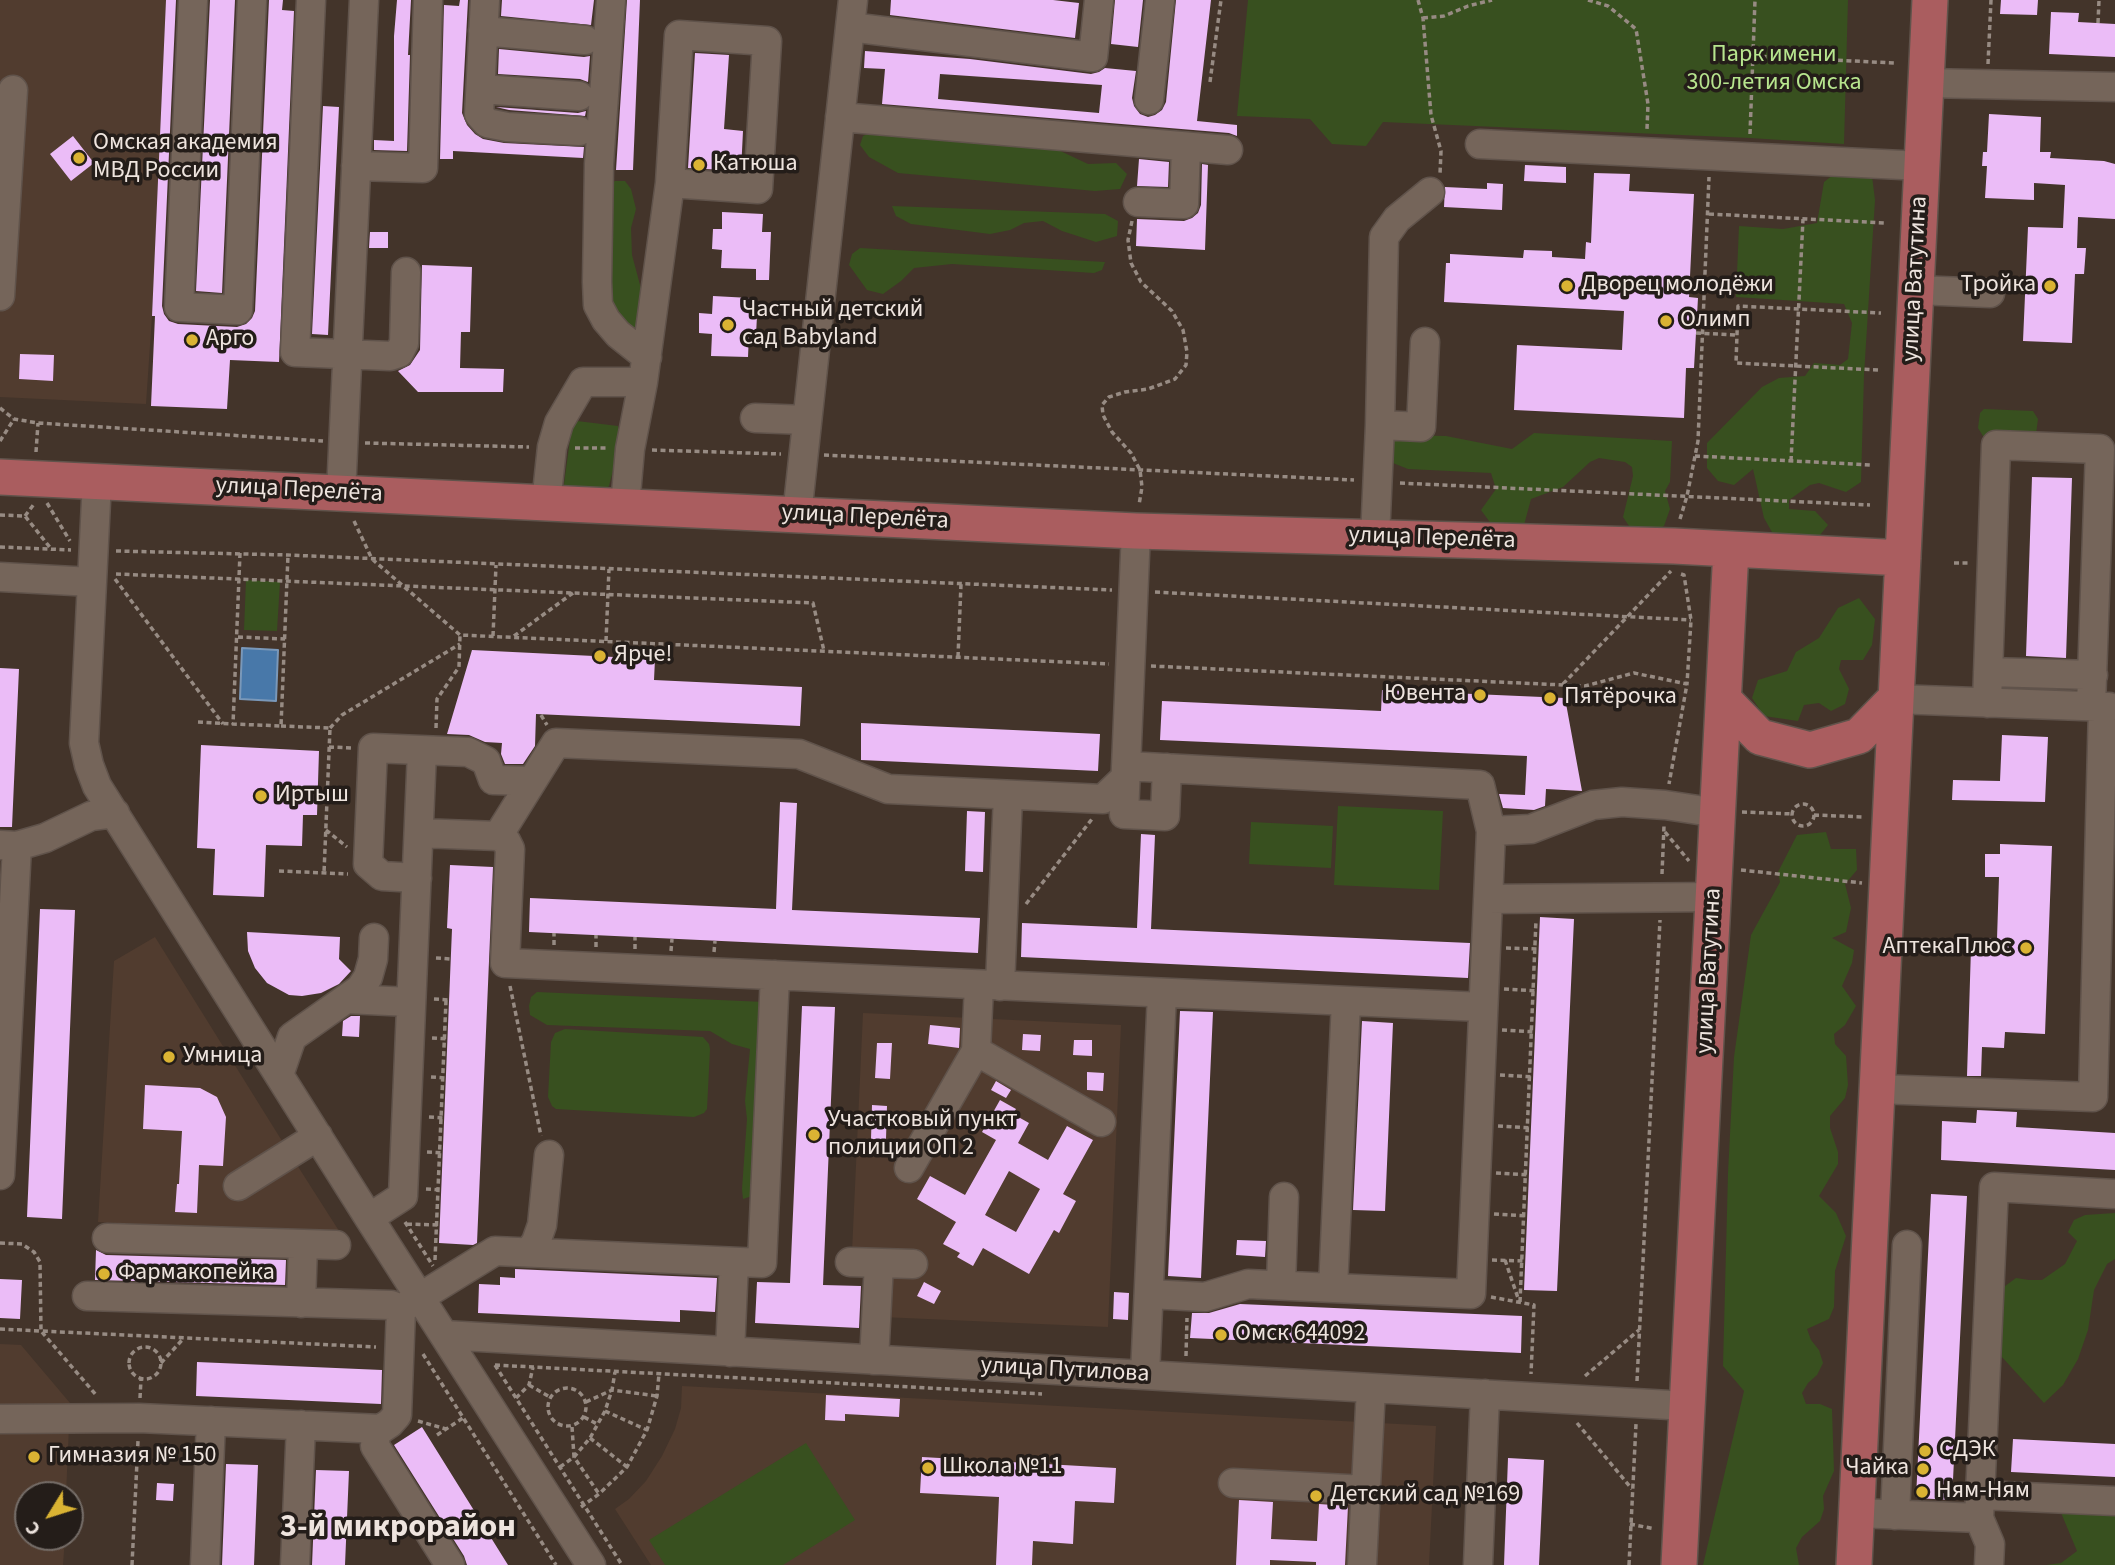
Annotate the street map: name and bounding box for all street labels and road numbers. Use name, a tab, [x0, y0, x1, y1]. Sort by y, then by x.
street label: улица Ватутина	[1897, 195, 1935, 363]
street label: улица Перелёта	[215, 472, 383, 510]
street label: улица Перелёта	[781, 499, 949, 537]
street label: улица Перелёта	[1348, 522, 1516, 556]
street label: улица Ватутина	[1691, 887, 1729, 1055]
street label: улица Путилова	[980, 1352, 1150, 1390]

